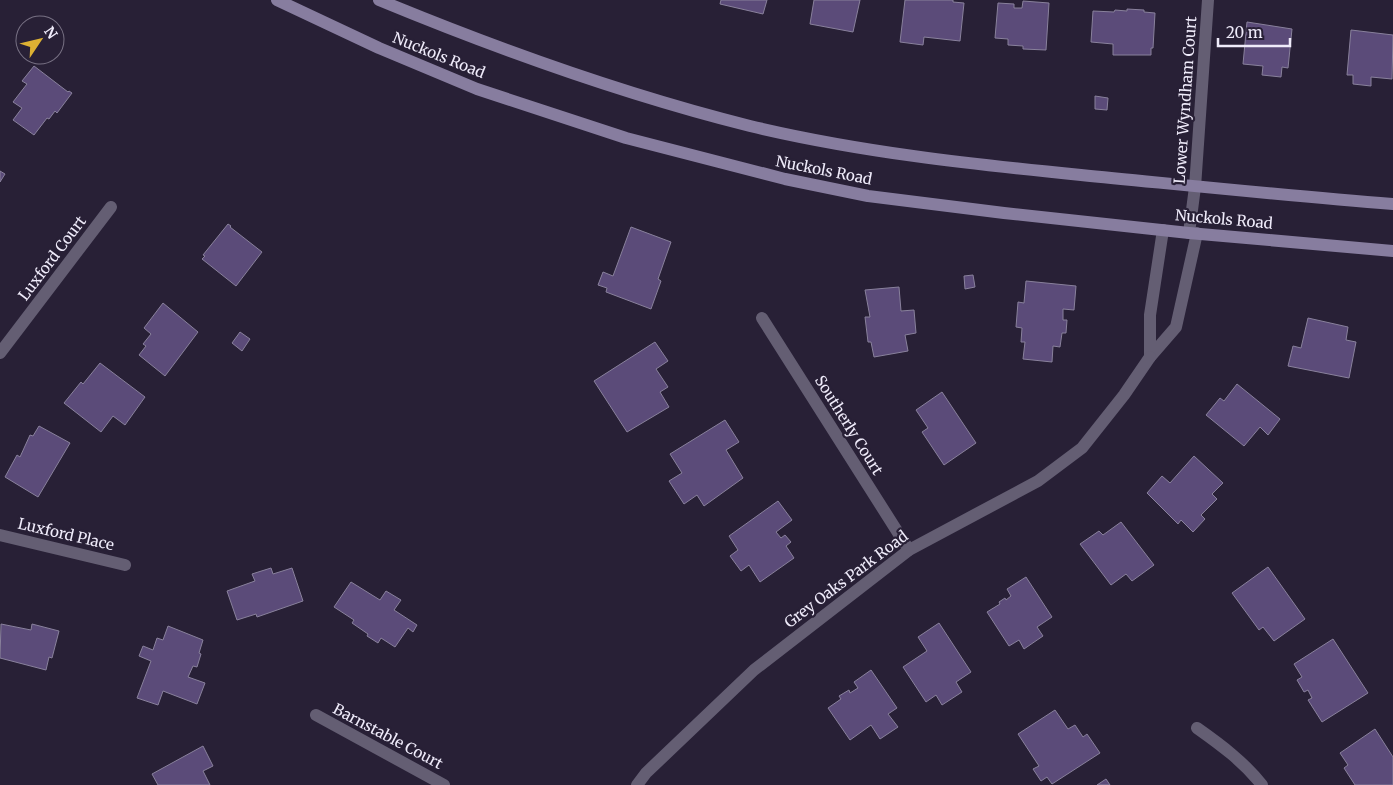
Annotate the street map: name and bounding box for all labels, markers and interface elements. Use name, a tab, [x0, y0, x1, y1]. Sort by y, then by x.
north arrow	[15, 15, 65, 65]
street label: Lower Wyndham Court	[1170, 15, 1200, 184]
scale bar	[1218, 15, 1290, 47]
text: N	[40, 23, 61, 42]
text: 20 m	[1226, 23, 1263, 42]
street label: Nuckols Road	[390, 28, 488, 82]
street label: Nuckols Road	[774, 151, 874, 189]
street label: Nuckols Road	[1174, 205, 1274, 233]
street label: Luxford Court	[14, 212, 90, 304]
street label: Southerly Court	[811, 372, 887, 478]
street label: Luxford Place	[16, 514, 116, 554]
street label: Grey Oaks Park Road	[780, 526, 912, 632]
street label: Barnstable Court	[330, 699, 446, 773]

